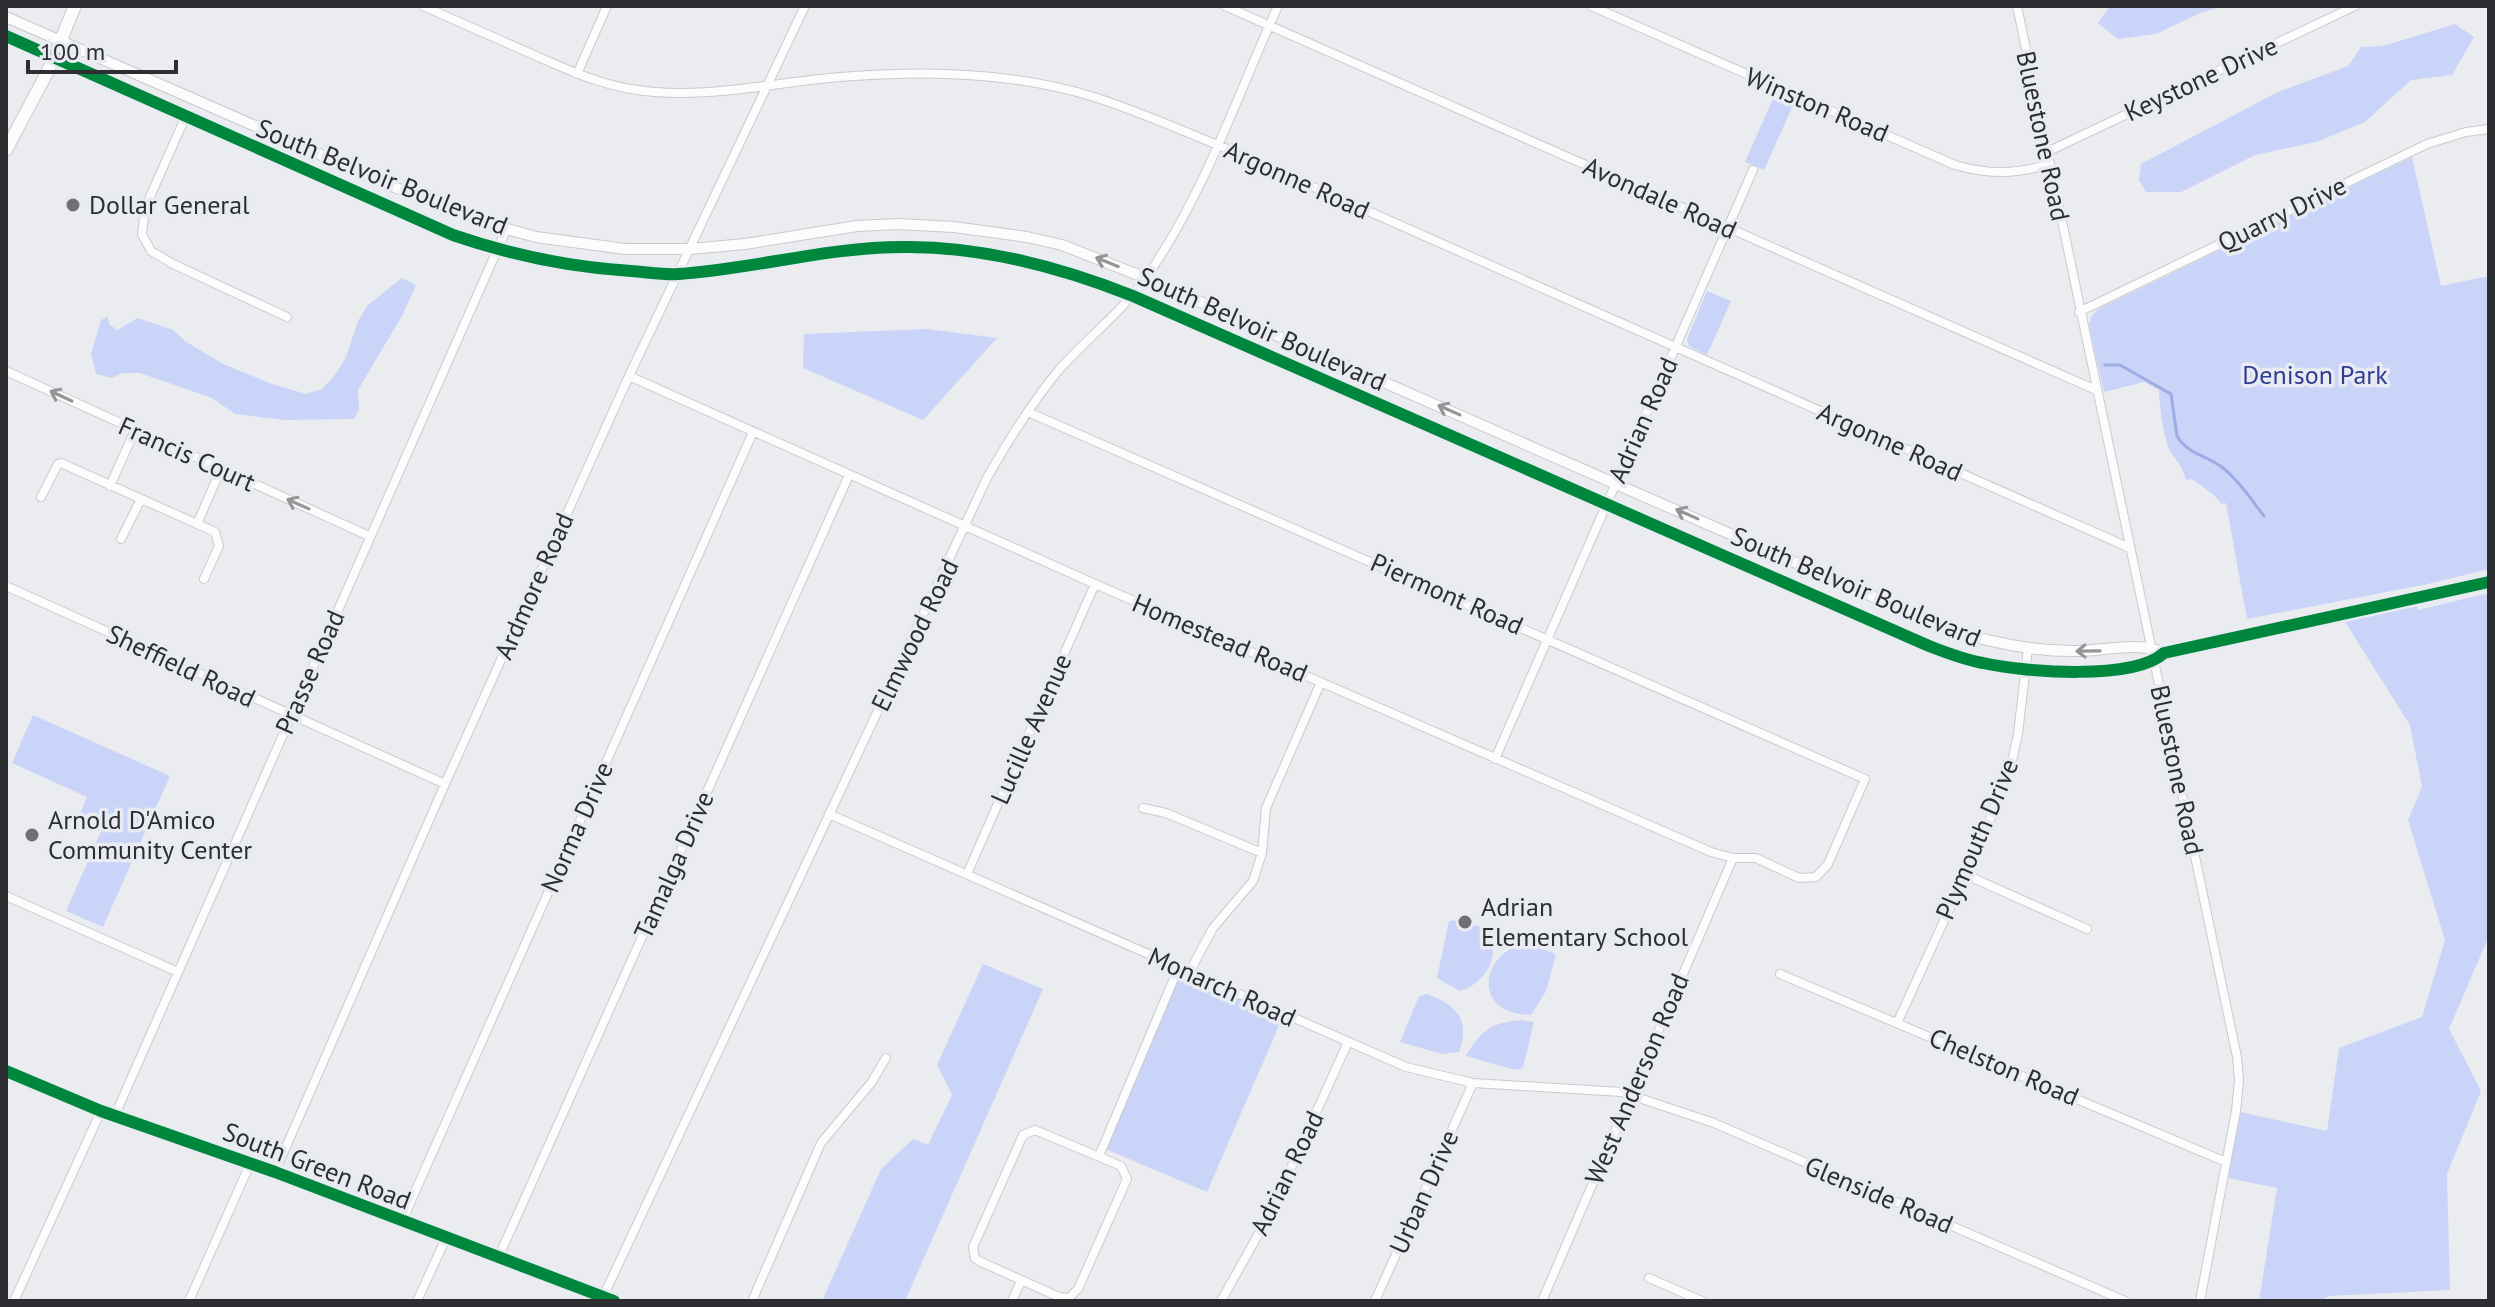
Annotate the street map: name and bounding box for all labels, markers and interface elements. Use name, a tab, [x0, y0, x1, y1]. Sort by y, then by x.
scale bar	[28, 24, 176, 74]
street label: Keystone Drive	[2119, 29, 2283, 128]
text: 100 m	[40, 36, 105, 67]
street label: Bluestone Road	[2009, 48, 2078, 224]
street label: Winston Road	[1741, 60, 1894, 149]
street label: South Belvoir Boulevard	[252, 111, 513, 242]
street label: Argonne Road	[1219, 133, 1375, 226]
street label: Avondale Road	[1578, 149, 1742, 246]
street label: Quarry Drive	[2212, 168, 2351, 259]
place label: Dollar General	[89, 188, 250, 221]
marker: Dollar General	[64, 196, 82, 214]
one-way arrow	[1095, 254, 1120, 268]
street label: South Belvoir Boulevard	[1133, 259, 1391, 398]
street label: Adrian Road	[1600, 352, 1685, 488]
park label: Denison Park	[2242, 358, 2388, 391]
one-way arrow	[50, 388, 74, 403]
street label: Argonne Road	[1812, 395, 1968, 488]
one-way arrow	[1437, 402, 1461, 417]
street label: Francis Court	[114, 409, 261, 498]
one-way arrow	[286, 496, 310, 511]
one-way arrow	[1675, 506, 1700, 521]
street label: Ardmore Road	[487, 507, 581, 664]
street label: South Belvoir Boulevard	[1726, 519, 1986, 654]
street label: Piermont Road	[1366, 545, 1529, 642]
street label: Elmwood Road	[863, 553, 966, 716]
street label: Homestead Road	[1128, 586, 1313, 689]
street label: Prasse Road	[268, 605, 352, 739]
street label: Sheffield Road	[102, 617, 261, 714]
one-way arrow	[2075, 643, 2102, 659]
street label: Lucille Avenue	[983, 648, 1078, 809]
street label: Bluestone Road	[2143, 682, 2212, 858]
street label: Plymouth Drive	[1928, 753, 2025, 924]
street label: Norma Drive	[533, 756, 620, 897]
street label: Tamalga Drive	[626, 786, 721, 944]
place label: Arnold D'Amico Community Center	[48, 803, 252, 866]
marker: Arnold D'Amico Community Center	[23, 826, 41, 844]
place label: Adrian Elementary School	[1481, 890, 1689, 953]
marker: Adrian Elementary School	[1456, 913, 1474, 931]
street label: Monarch Road	[1143, 939, 1301, 1034]
street label: West Anderson Road	[1577, 968, 1696, 1189]
street label: Chelston Road	[1924, 1020, 2084, 1113]
street label: Adrian Road	[1242, 1105, 1331, 1240]
street label: South Green Road	[218, 1115, 416, 1217]
street label: Urban Drive	[1382, 1125, 1465, 1259]
street label: Glenside Road	[1800, 1148, 1958, 1241]

